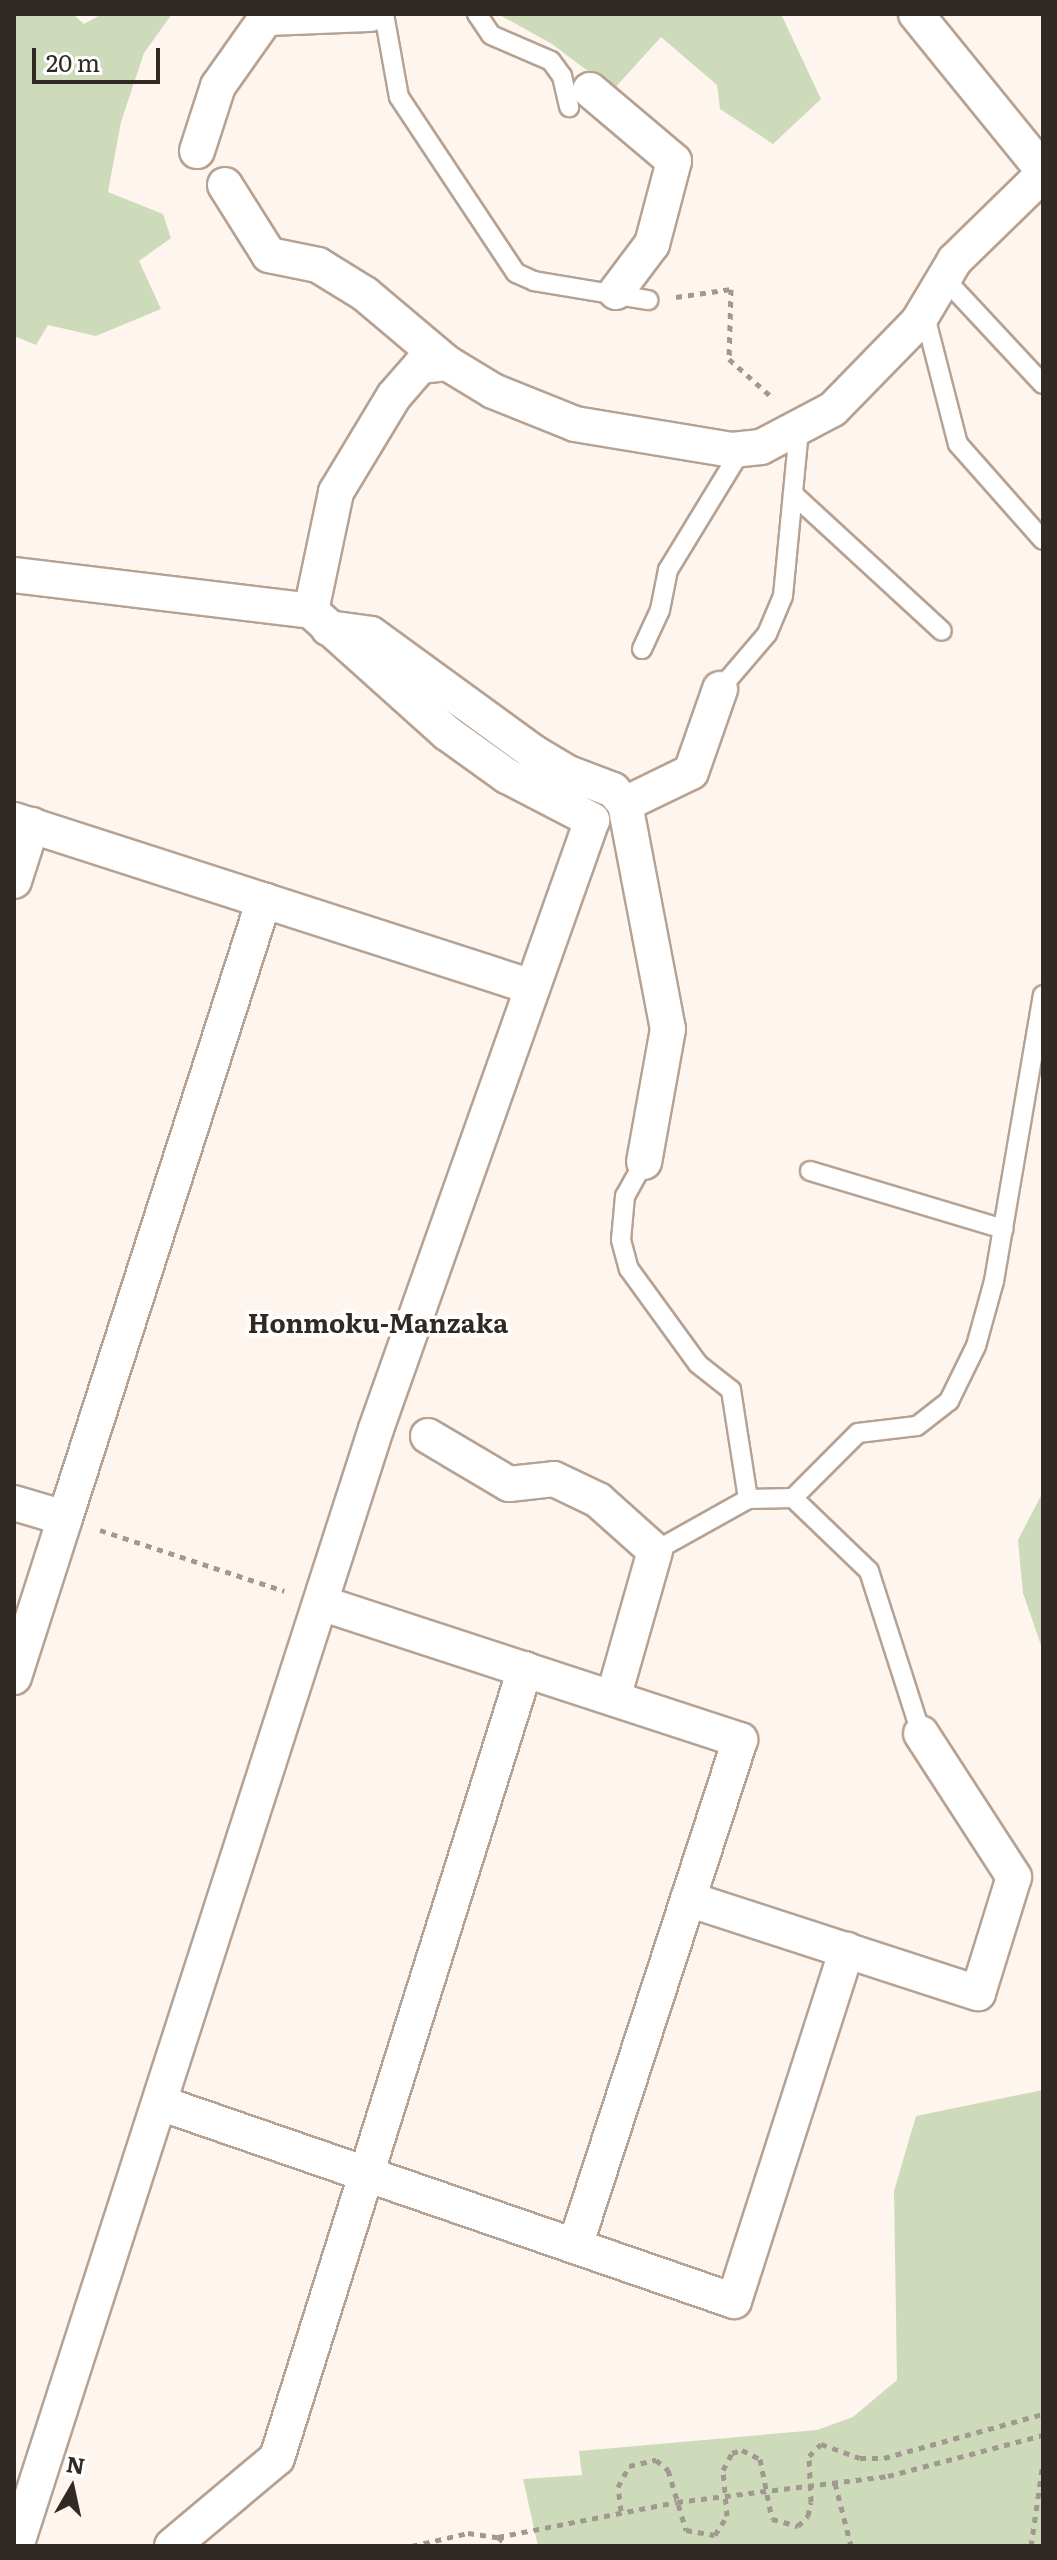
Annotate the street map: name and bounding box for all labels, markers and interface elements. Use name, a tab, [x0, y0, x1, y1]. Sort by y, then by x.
scale bar	[36, 32, 164, 82]
text: 20 m	[46, 44, 100, 79]
district label: Honmoku-Manzaka	[248, 1306, 508, 1338]
text: N	[64, 2446, 88, 2482]
north arrow	[32, 2448, 112, 2528]

